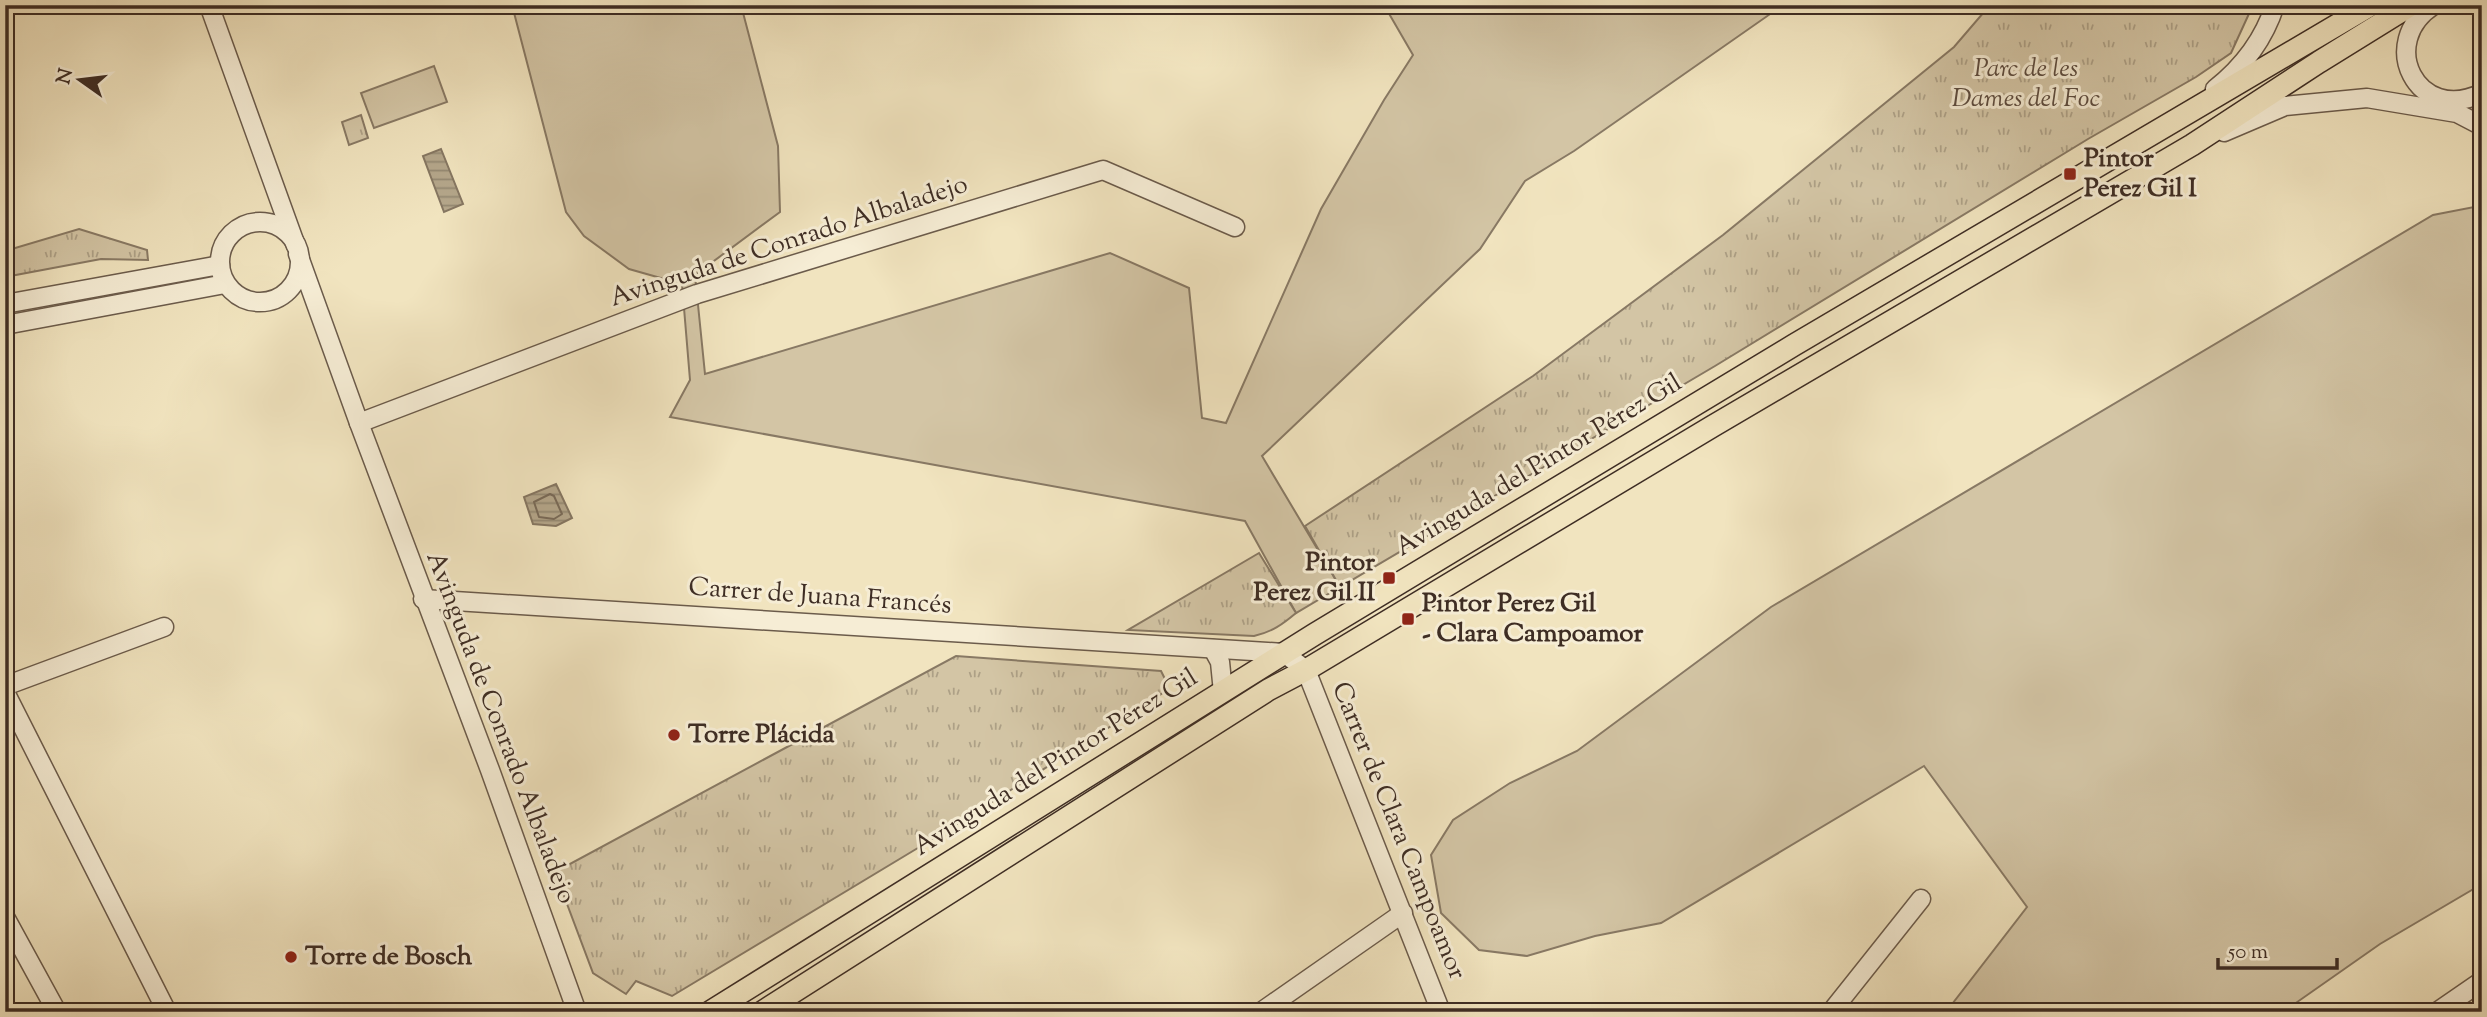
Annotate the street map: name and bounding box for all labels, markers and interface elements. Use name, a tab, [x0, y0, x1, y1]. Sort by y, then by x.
north arrow	[46, 46, 116, 116]
park label: Parc de les Dames del Foc	[1952, 51, 2100, 118]
text: N	[51, 66, 81, 87]
place label: Pintor Perez Gil I	[2084, 141, 2197, 208]
marker: Pintor Perez Gil I	[2062, 166, 2078, 182]
street label: Avinguda de Conrado Albaladejo	[605, 167, 973, 317]
street label: Avinguda del Pintor Pérez Gil	[1389, 365, 1689, 567]
place label: Pintor Perez Gil II	[1254, 545, 1375, 612]
street label: Avinguda de Conrado Albaladejo	[416, 547, 584, 909]
street label: Carrer de Juana Francés	[687, 569, 953, 625]
marker: Pintor Perez Gil II	[1381, 570, 1397, 586]
place label: Pintor Perez Gil - Clara Campoamor	[1422, 586, 1643, 653]
marker: Pintor Perez Gil - Clara Campoamor	[1400, 611, 1416, 627]
street label: Avinguda del Pintor Pérez Gil	[907, 660, 1205, 866]
street label: Carrer de Clara Campoamor	[1321, 677, 1475, 986]
place label: Torre Plácida	[688, 717, 835, 754]
marker: Torre Plácida	[666, 727, 682, 743]
scale bar	[2218, 926, 2336, 970]
text: 50 m	[2227, 938, 2268, 968]
place label: Torre de Bosch	[305, 939, 473, 976]
marker: Torre de Bosch	[283, 949, 299, 965]

